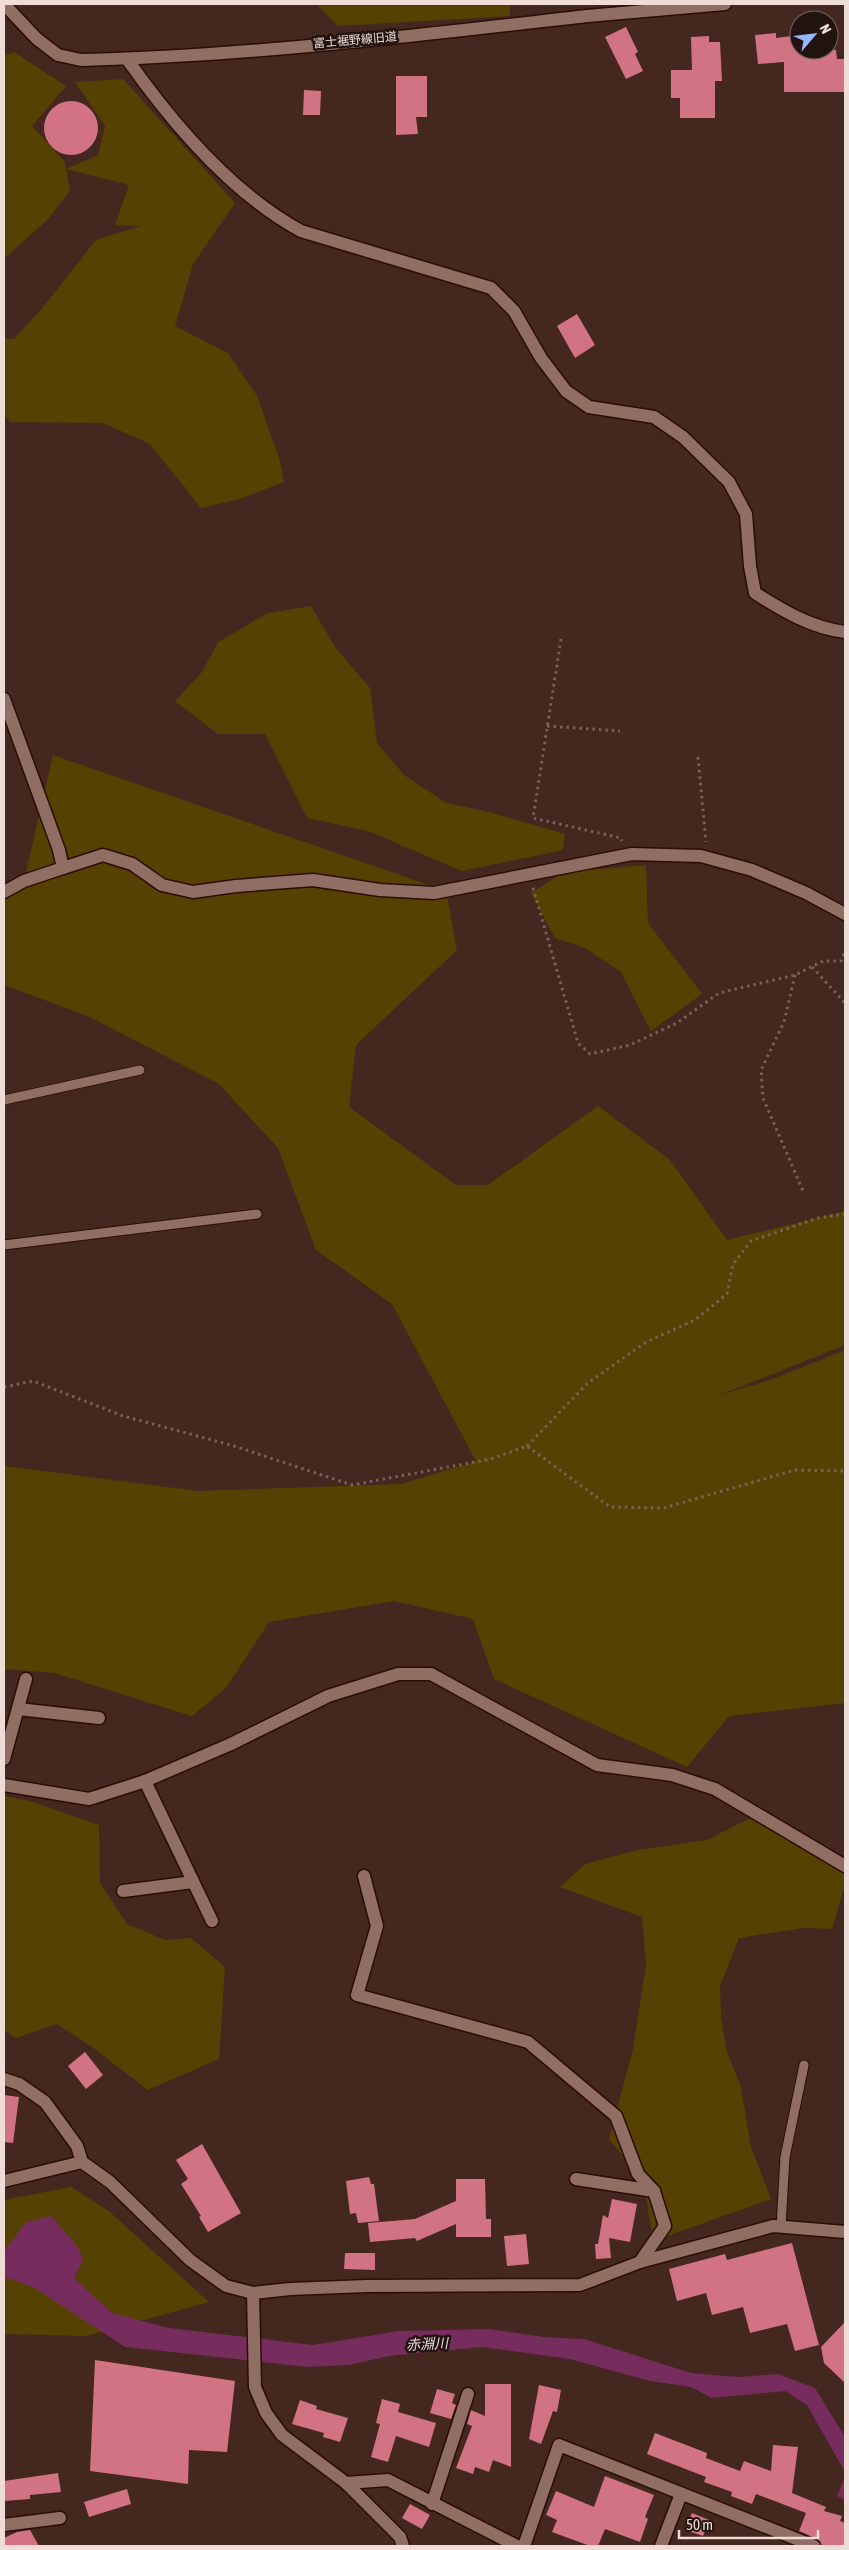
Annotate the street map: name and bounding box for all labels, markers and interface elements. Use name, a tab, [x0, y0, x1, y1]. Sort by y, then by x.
north arrow	[789, 10, 839, 60]
text: N	[816, 21, 834, 36]
street label: 富士裾野線旧道	[313, 29, 397, 51]
water label: 赤淵川	[406, 2335, 450, 2353]
scale bar	[679, 2508, 818, 2540]
text: 50 m	[686, 2516, 713, 2533]

